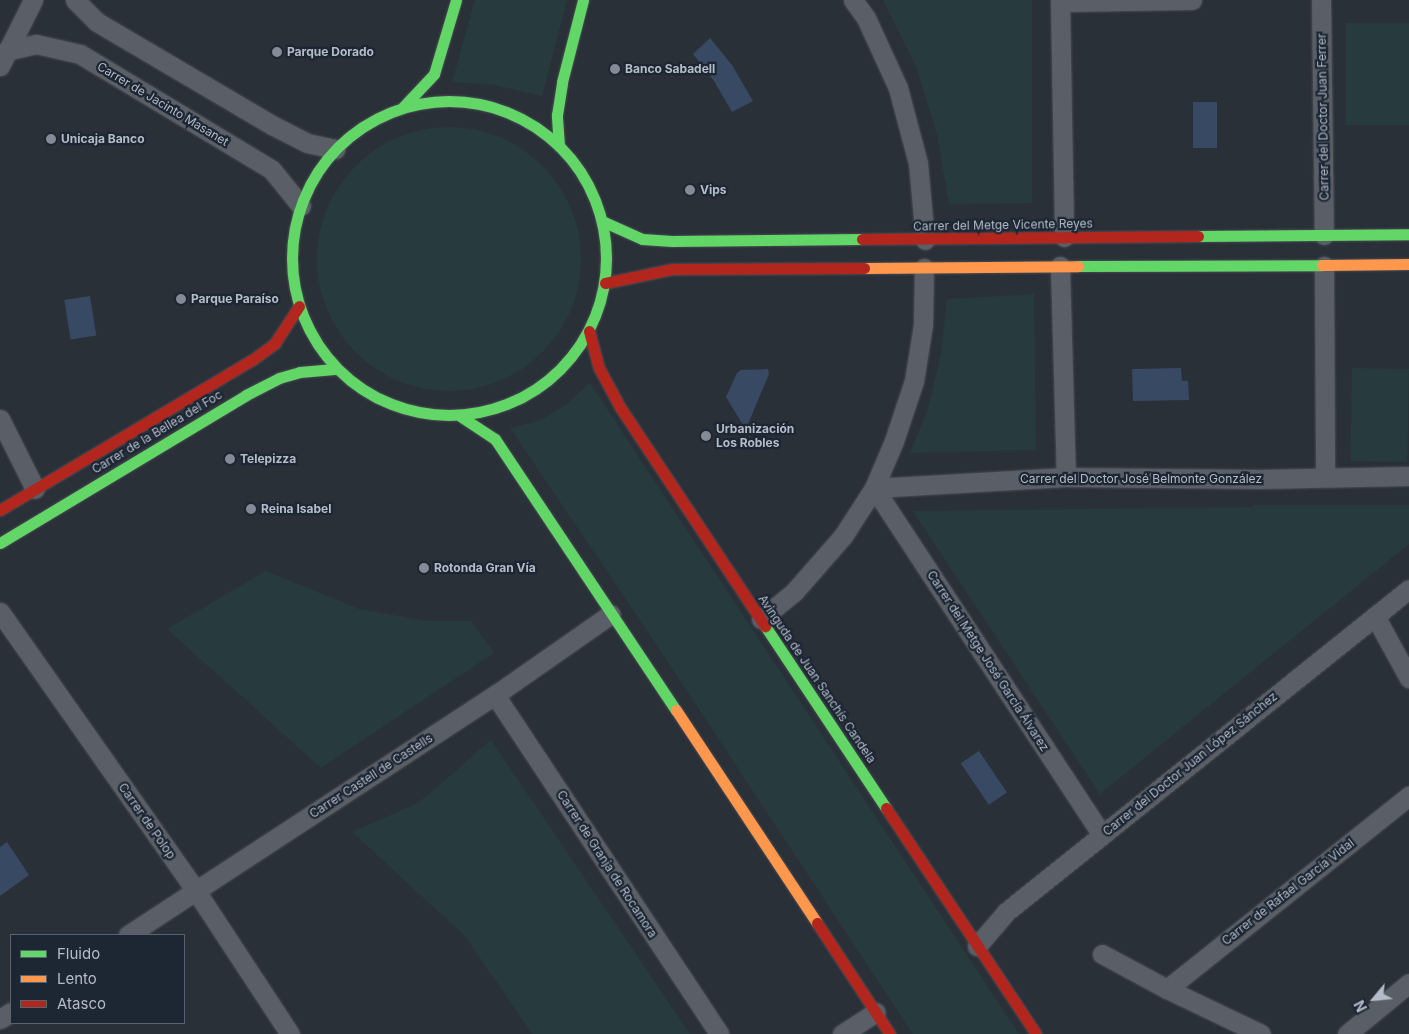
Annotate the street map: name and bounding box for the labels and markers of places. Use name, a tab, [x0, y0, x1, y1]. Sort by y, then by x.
place label: Parque Dorado	[287, 45, 374, 59]
marker: Parque Dorado	[271, 46, 283, 58]
place label: Banco Sabadell	[625, 62, 715, 76]
marker: Banco Sabadell	[609, 63, 621, 75]
place label: Unicaja Banco	[61, 132, 145, 146]
marker: Unicaja Banco	[45, 133, 57, 145]
place label: Vips	[700, 183, 726, 197]
marker: Vips	[684, 184, 696, 196]
place label: Parque Paraíso	[191, 292, 279, 306]
marker: Parque Paraíso	[175, 293, 187, 305]
place label: Urbanización Los Robles	[716, 422, 794, 450]
marker: Urbanización Los Robles	[700, 430, 712, 442]
place label: Telepizza	[240, 452, 296, 466]
marker: Telepizza	[224, 453, 236, 465]
place label: Reina Isabel	[261, 502, 331, 516]
marker: Reina Isabel	[245, 503, 257, 515]
place label: Rotonda Gran Vía	[434, 561, 536, 575]
marker: Rotonda Gran Vía	[418, 562, 430, 574]

